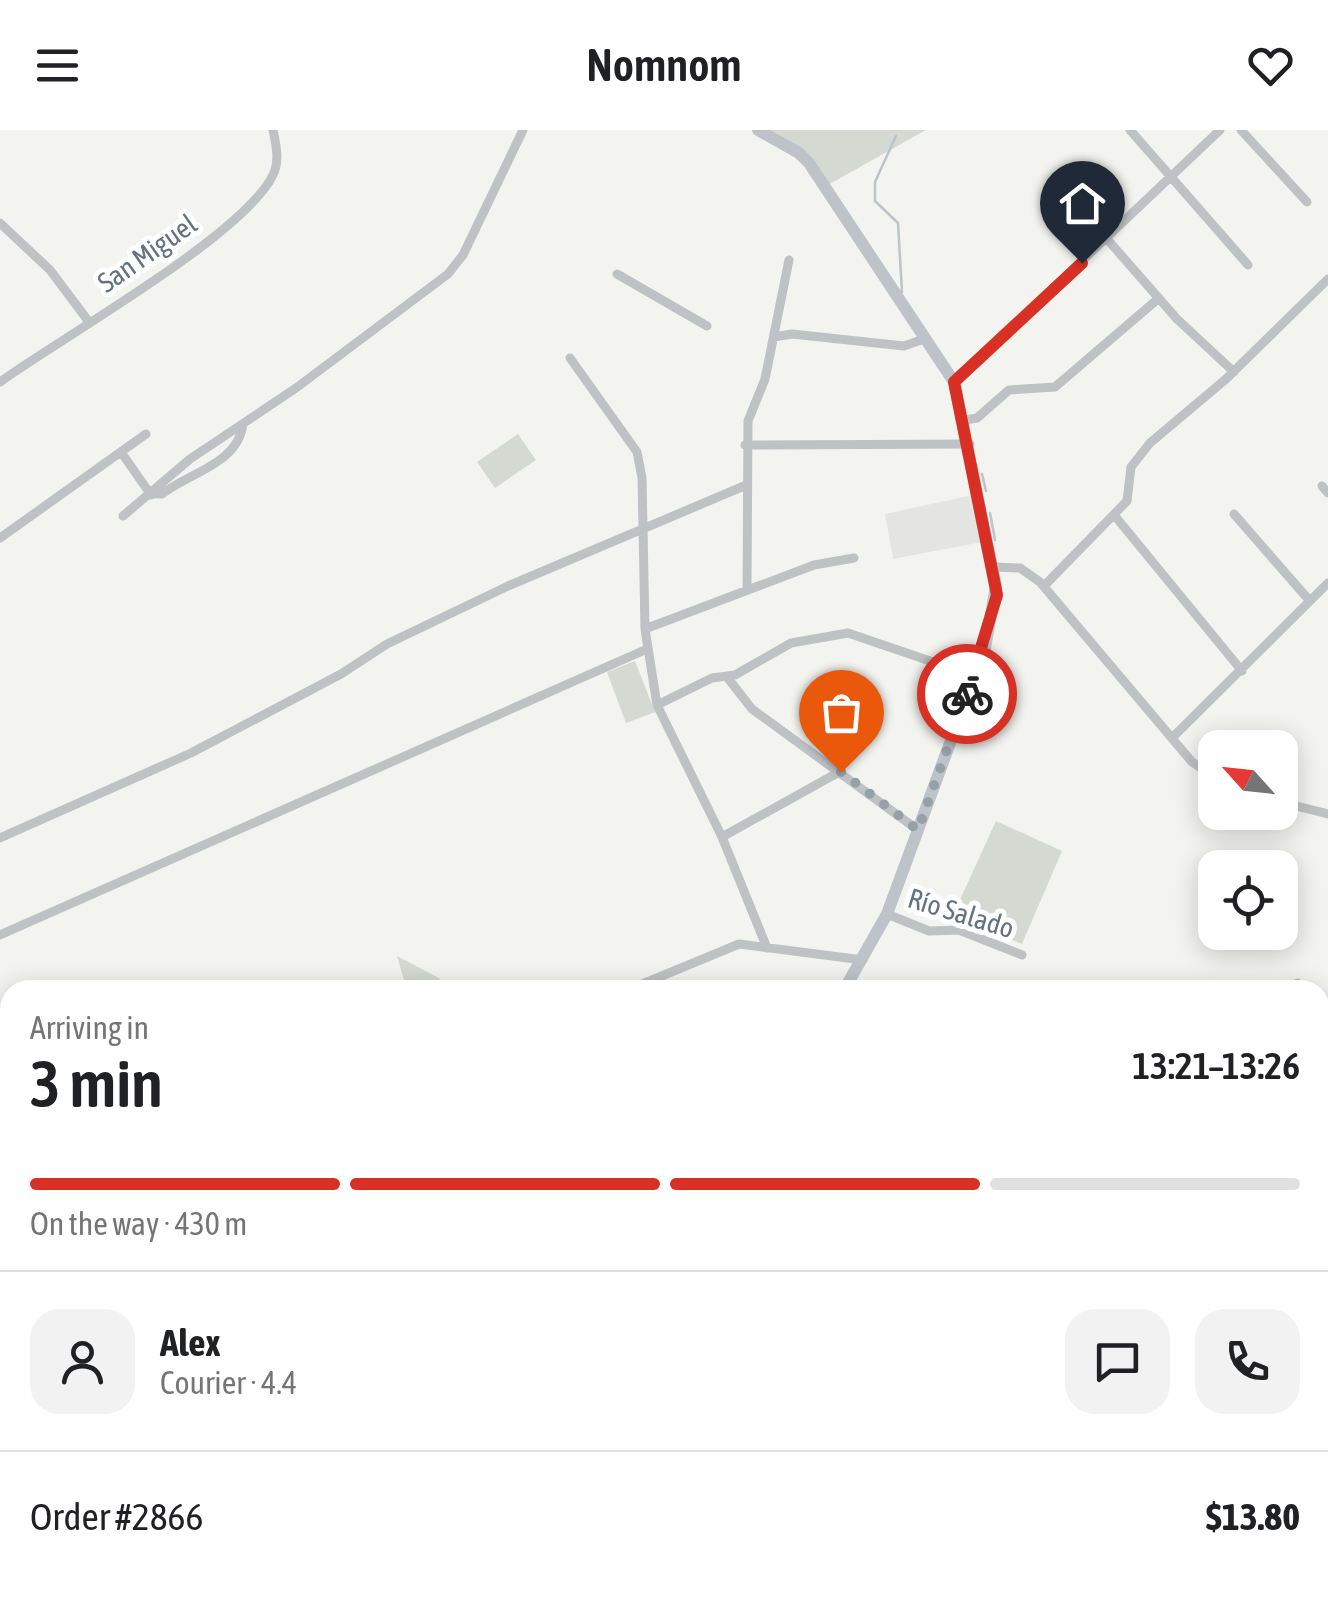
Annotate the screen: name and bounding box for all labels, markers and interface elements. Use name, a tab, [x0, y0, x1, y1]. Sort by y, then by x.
icon: menu	[30, 38, 85, 93]
icon: heart	[1243, 38, 1298, 93]
text: Nomnom	[586, 39, 742, 91]
pin	[1040, 161, 1125, 264]
icon: home	[1055, 176, 1110, 231]
street label: San Miguel	[92, 207, 203, 299]
courier	[917, 644, 1017, 744]
icon: bike	[940, 667, 995, 722]
pin	[799, 670, 884, 773]
icon: bag	[814, 685, 869, 740]
north arrow	[1198, 730, 1298, 830]
map controls	[1198, 730, 1298, 950]
button: locate	[1198, 850, 1298, 950]
street label: Río Salado	[904, 882, 1018, 944]
text: Arriving in	[30, 1009, 149, 1046]
text: 13:21–13:26	[1132, 1044, 1300, 1087]
text: 3 min	[30, 1046, 163, 1121]
text: On the way · 430 m	[30, 1205, 247, 1242]
button: person	[30, 1309, 135, 1414]
button: chat	[1065, 1309, 1170, 1414]
button: phone	[1195, 1309, 1300, 1414]
text: Alex	[160, 1321, 221, 1364]
text: Courier · 4.4	[160, 1364, 297, 1401]
text: Order #2866	[30, 1495, 203, 1538]
text: $13.80	[1206, 1495, 1300, 1538]

